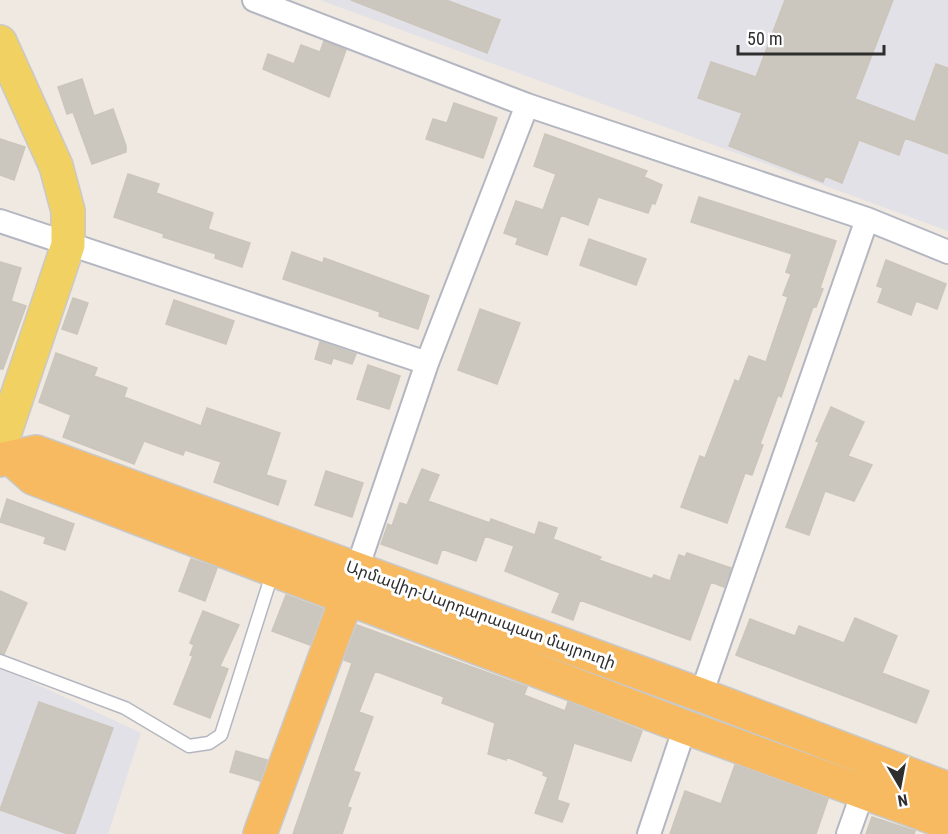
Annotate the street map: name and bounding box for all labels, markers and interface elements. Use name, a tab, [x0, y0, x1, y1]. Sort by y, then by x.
scale bar	[738, 18, 884, 56]
text: 50 m	[747, 28, 782, 49]
street label: Արմավիր-Սարդարապատ մայրուղի	[343, 557, 618, 672]
north arrow	[870, 756, 930, 816]
text: N	[896, 790, 909, 810]

